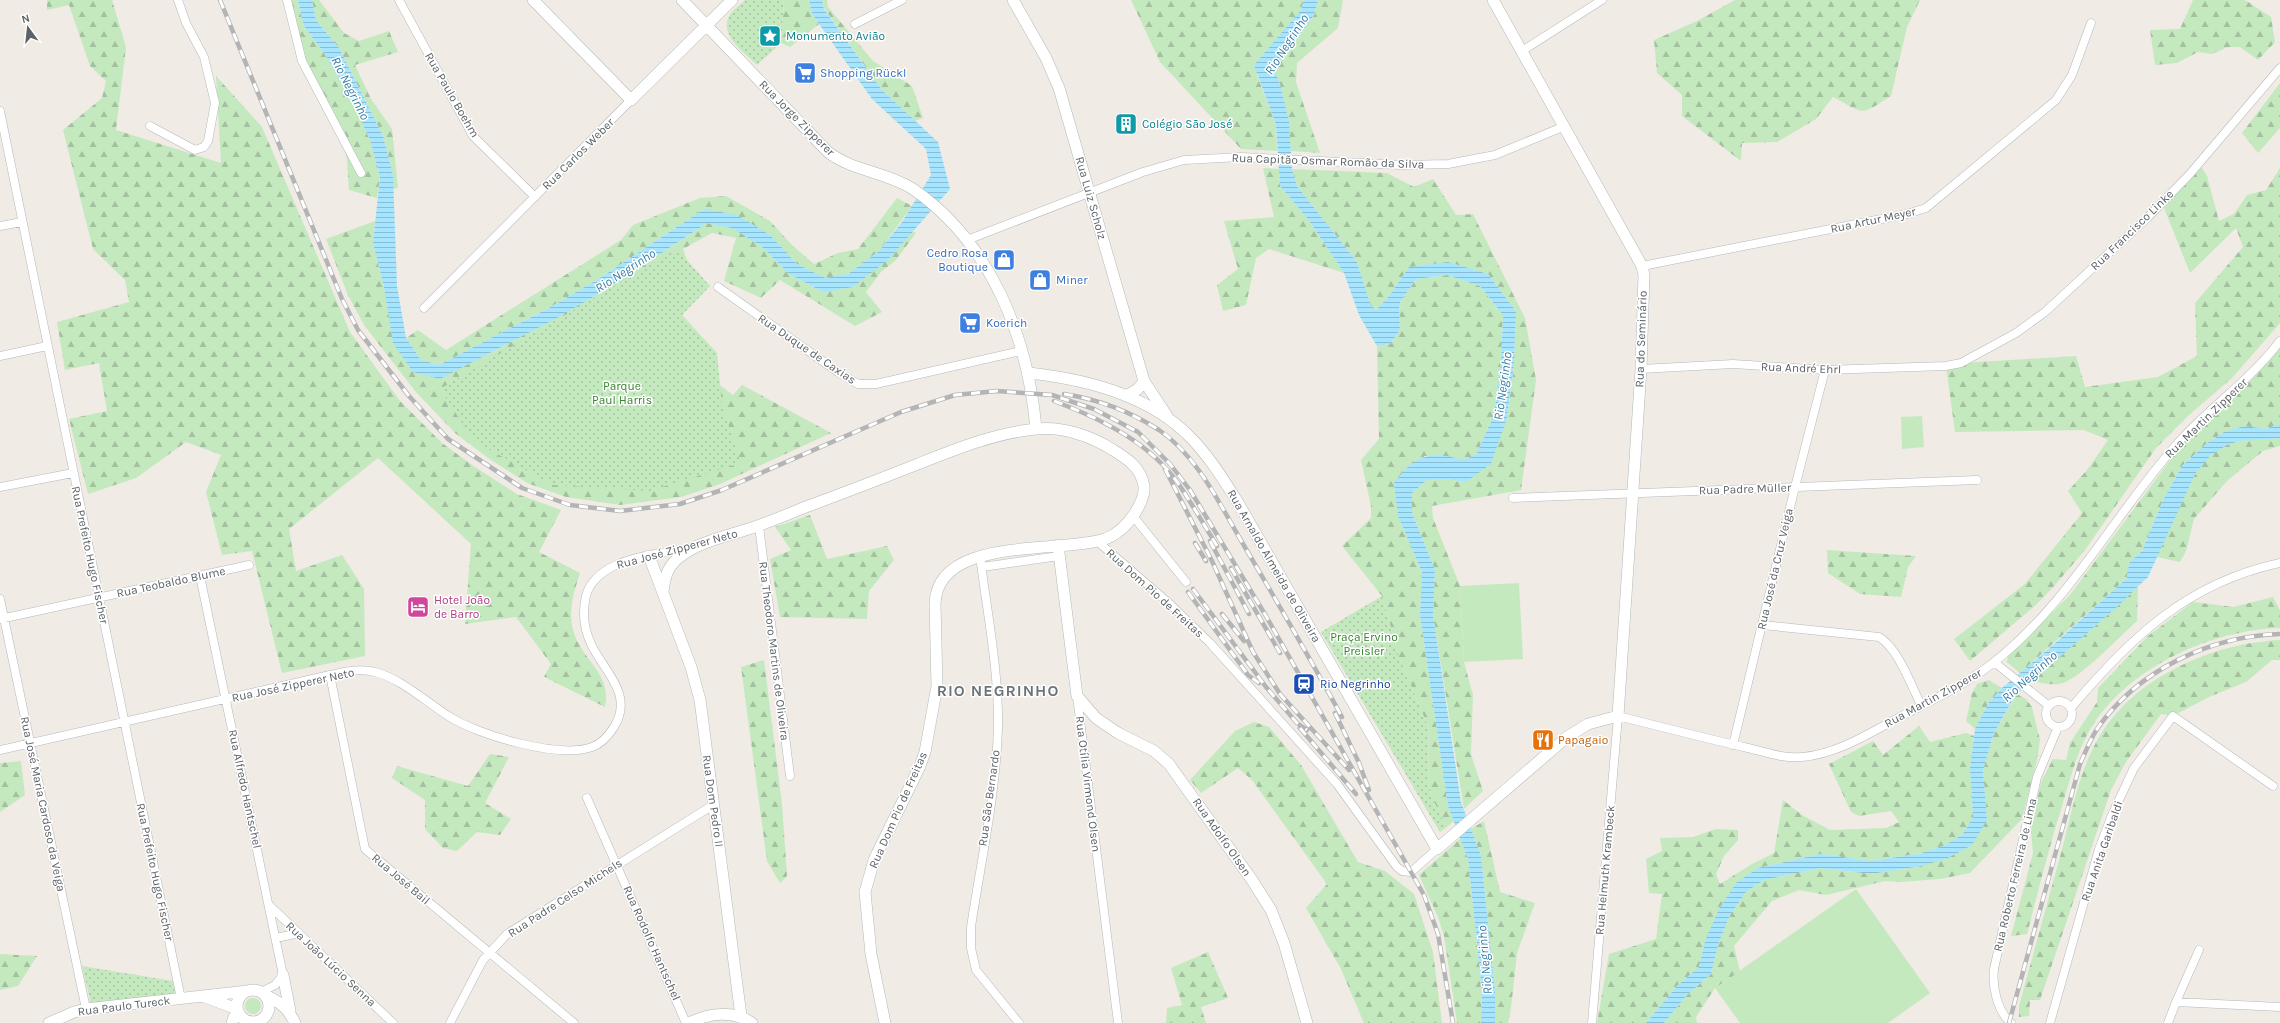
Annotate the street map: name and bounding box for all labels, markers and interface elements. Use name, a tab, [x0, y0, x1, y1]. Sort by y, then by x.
north arrow	[8, 8, 48, 48]
water label: Rio Negrinho	[1261, 11, 1312, 77]
text: N	[20, 12, 31, 26]
place icon: Monumento Avião	[757, 23, 783, 49]
place label: Monumento Avião	[786, 29, 885, 43]
street label: Rua Paulo Boehm	[422, 50, 482, 140]
water label: Rio Negrinho	[328, 54, 373, 123]
supermarket icon: Shopping Rückl	[792, 60, 818, 86]
place label: Shopping Rückl	[820, 66, 906, 80]
street label: Rua Jorge Zipperer	[756, 77, 838, 159]
building icon: Colégio São José	[1113, 111, 1139, 137]
street label: Rua Carlos Weber	[539, 115, 617, 193]
place label: Colégio São José	[1142, 117, 1232, 131]
street label: Rua Capitão Osmar Romão da Silva	[1231, 151, 1425, 171]
street label: Rua Luiz Scholz	[1073, 155, 1110, 241]
street label: Rua Francisco Linke	[2088, 187, 2176, 273]
street label: Rua Artur Meyer	[1829, 204, 1917, 236]
water label: Rio Negrinho	[592, 245, 659, 295]
place label: Cedro Rosa Boutique	[927, 246, 988, 274]
shop icon: Cedro Rosa Boutique	[991, 247, 1017, 273]
shop icon: Miner	[1027, 267, 1053, 293]
place label: Miner	[1056, 273, 1088, 287]
street label: Rua do Seminário	[1632, 290, 1650, 388]
supermarket icon: Koerich	[957, 310, 983, 336]
street label: Rua Duque de Caxias	[755, 311, 859, 387]
place label: Koerich	[986, 316, 1027, 330]
water label: Rio Negrinho	[1490, 350, 1515, 421]
street label: Rua André Ehrl	[1761, 360, 1841, 376]
street label: Rua Martin Zipperer	[2162, 375, 2251, 461]
park label: Parque Paul Harris	[592, 379, 652, 407]
street label: Rua Padre Müller	[1699, 480, 1792, 498]
street label: Rua Prefeito Hugo Fischer	[69, 485, 112, 626]
street label: Rua Arnaldo Almeida de Oliveira	[1224, 487, 1324, 645]
street label: Rua José da Cruz Veiga	[1754, 507, 1796, 631]
street label: Rua José Zipperer Neto	[615, 526, 739, 572]
street label: Rua Dom Pio de Freitas	[1103, 546, 1207, 640]
street label: Rua Theodoro Martins de Oliveira	[756, 561, 792, 741]
street label: Rua Teobaldo Blume	[115, 564, 227, 600]
place label: Hotel João de Barro	[434, 593, 490, 621]
hotel icon: Hotel João de Barro	[405, 594, 431, 620]
park label: Praça Ervino Preisler	[1330, 630, 1398, 658]
water label: Rio Negrinho	[1999, 647, 2060, 705]
street label: Rua José Zipperer Neto	[231, 665, 355, 705]
street label: Rua Martin Zipperer	[1882, 665, 1985, 731]
station icon: Rio Negrinho	[1291, 671, 1317, 697]
place label: Rio Negrinho	[1320, 677, 1390, 691]
district label: RIO NEGRINHO	[937, 681, 1059, 700]
street label: Rua José Maria Cardoso da Veiga	[18, 715, 68, 893]
street label: Rua Otília Virmond Olsen	[1073, 715, 1103, 853]
restaurant icon: Papagaio	[1530, 727, 1556, 753]
street label: Rua Alfredo Hantschel	[226, 728, 264, 850]
place label: Papagaio	[1558, 733, 1608, 747]
street label: Rua São Bernardo	[975, 749, 1003, 847]
street label: Rua Dom Pio de Freitas	[866, 750, 930, 870]
street label: Rua Dom Pedro II	[700, 754, 726, 848]
street label: Rua Adolfo Olsen	[1190, 795, 1254, 879]
street label: Rua Roberto Ferreira de Lima	[1991, 797, 2039, 953]
street label: Rua Anita Garibaldi	[2078, 799, 2126, 903]
street label: Rua Prefeito Hugo Fischer	[134, 802, 177, 943]
street label: Rua Helmuth Krambeck	[1592, 804, 1618, 936]
street label: Rua José Bail	[369, 851, 433, 907]
street label: Rua Padre Celso Michels	[505, 856, 625, 940]
street label: Rua Rodolfo Hantschel	[620, 883, 684, 1003]
street label: Rua João Lúcio Senna	[283, 919, 379, 1009]
water label: Rio Negrinho	[1474, 924, 1495, 995]
street label: Rua Paulo Tureck	[77, 993, 171, 1019]

